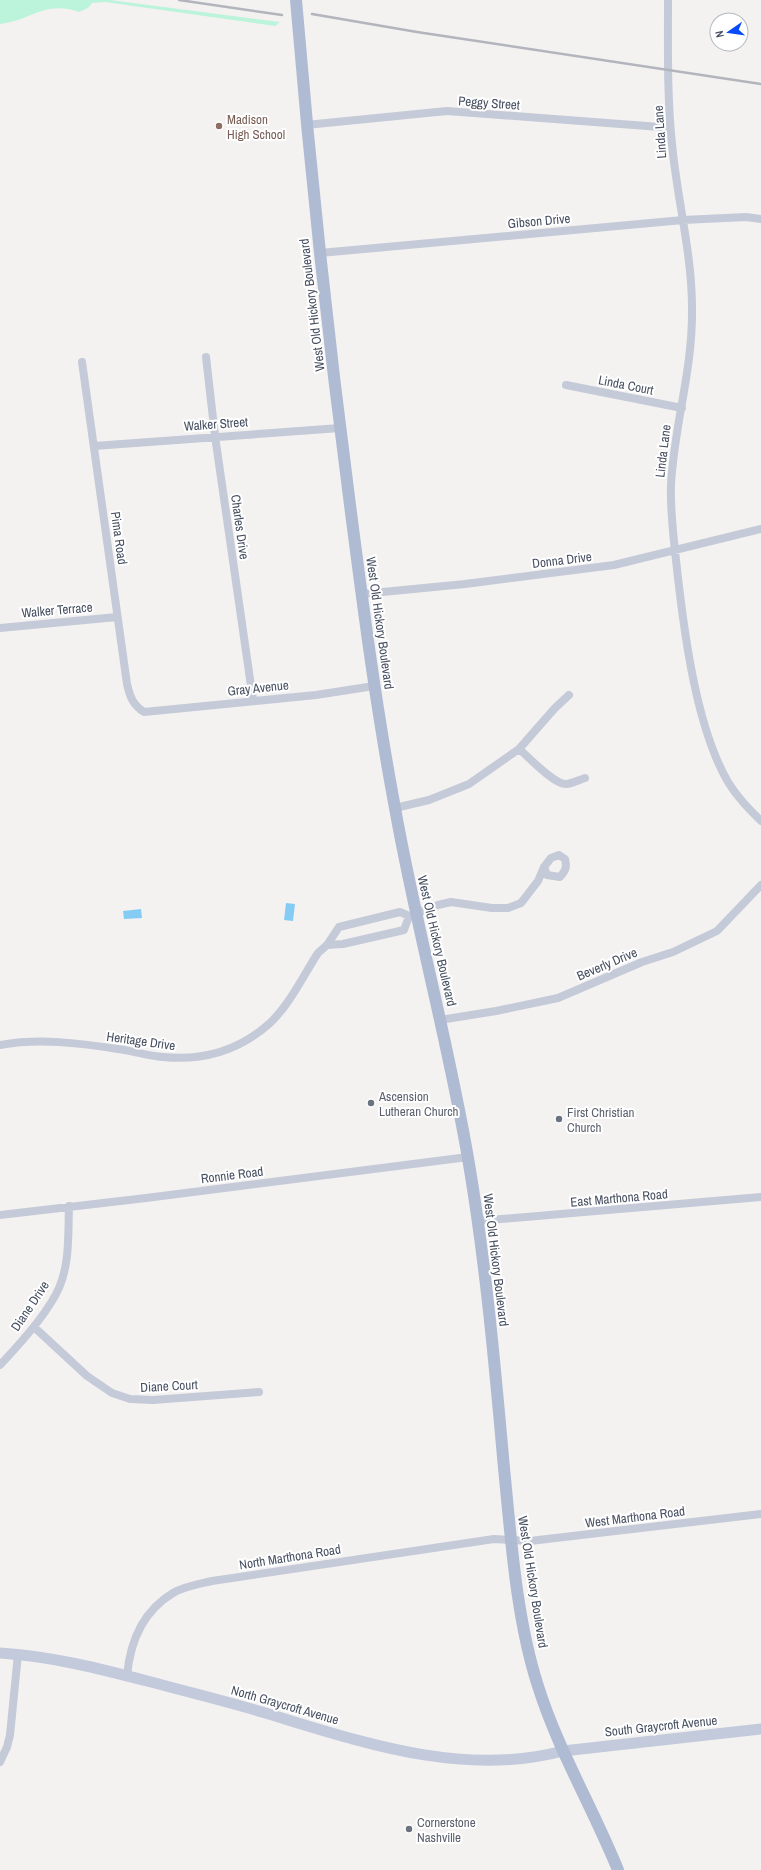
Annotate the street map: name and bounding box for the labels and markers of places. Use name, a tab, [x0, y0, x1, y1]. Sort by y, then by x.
place label: Madison High School	[227, 111, 285, 143]
marker: Madison High School	[214, 121, 224, 131]
place label: Ascension Lutheran Church	[378, 1088, 458, 1120]
marker: Ascension Lutheran Church	[366, 1098, 376, 1108]
place label: First Christian Church	[567, 1104, 635, 1136]
marker: First Christian Church	[554, 1114, 564, 1124]
place label: Cornerstone Nashville	[417, 1814, 476, 1846]
marker: Cornerstone Nashville	[404, 1824, 414, 1834]

